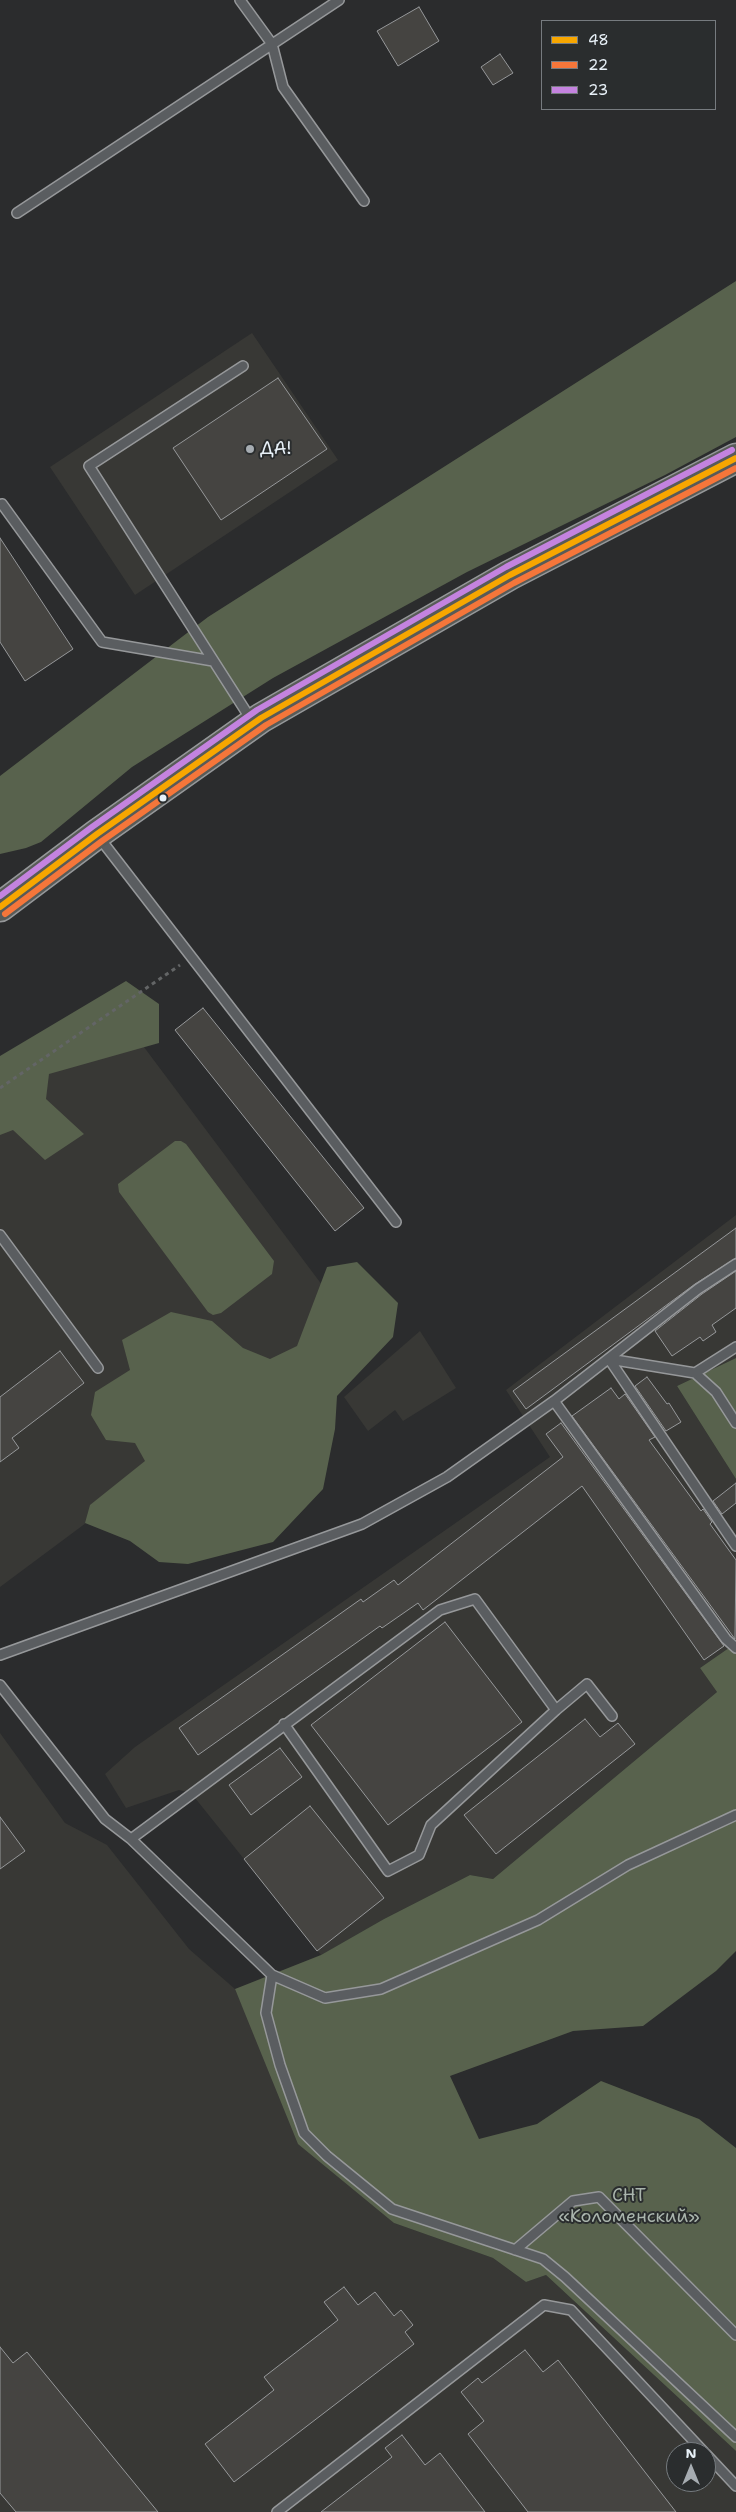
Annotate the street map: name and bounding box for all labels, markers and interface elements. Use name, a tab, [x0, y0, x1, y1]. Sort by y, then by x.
legend	[541, 20, 716, 110]
text: 48	[588, 30, 609, 50]
text: 22	[588, 55, 608, 75]
text: 23	[588, 80, 608, 100]
place label: ДА!	[260, 438, 291, 460]
marker: ДА!	[244, 443, 256, 455]
unlabelled marker	[158, 793, 168, 803]
park label: СНТ «Коломенский»	[558, 2185, 700, 2228]
north arrow	[666, 2442, 716, 2492]
text: N	[685, 2444, 697, 2462]

